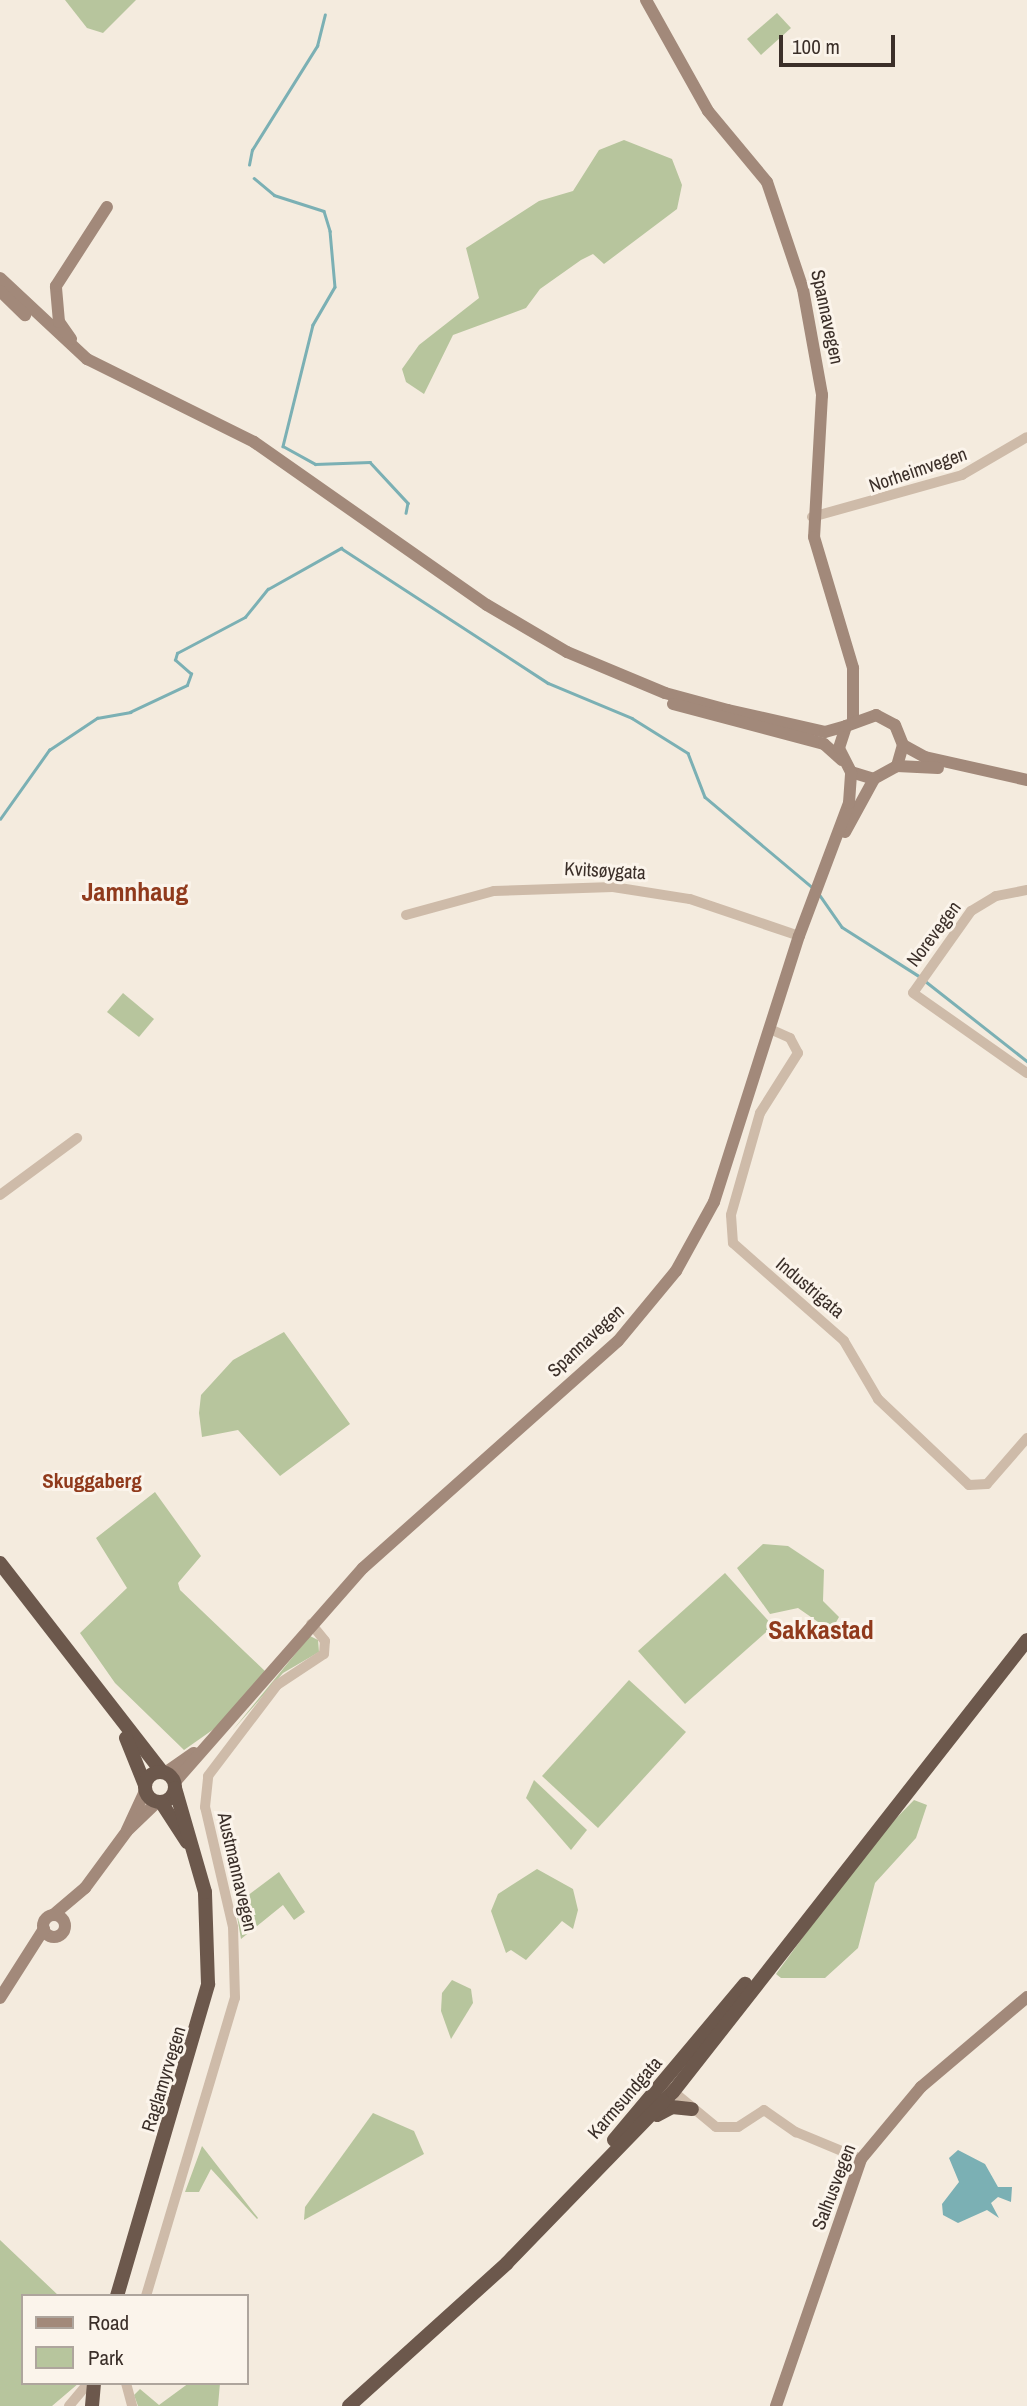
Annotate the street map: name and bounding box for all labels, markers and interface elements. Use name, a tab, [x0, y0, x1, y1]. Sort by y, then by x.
scale bar	[782, 21, 898, 65]
text: 100 m	[792, 32, 840, 61]
street label: Spannavegen	[806, 268, 848, 366]
street label: Norheimvegen	[866, 443, 970, 497]
street label: Kvitsøygata	[564, 857, 646, 885]
district label: Jamnhaug	[82, 876, 188, 908]
street label: Norevegen	[902, 897, 966, 971]
street label: Industrigata	[771, 1253, 849, 1323]
street label: Spannavegen	[543, 1300, 629, 1382]
district label: Skuggaberg	[42, 1468, 142, 1494]
district label: Sakkastad	[768, 1614, 874, 1646]
street label: Austmannavegen	[212, 1810, 262, 1934]
street label: Raglamyrvegen	[137, 2024, 191, 2134]
street label: Karmsundgata	[583, 2052, 667, 2144]
street label: Salhusvegen	[807, 2141, 861, 2233]
legend	[21, 2294, 248, 2385]
text: Road	[88, 2308, 129, 2337]
text: Park	[88, 2343, 123, 2372]

